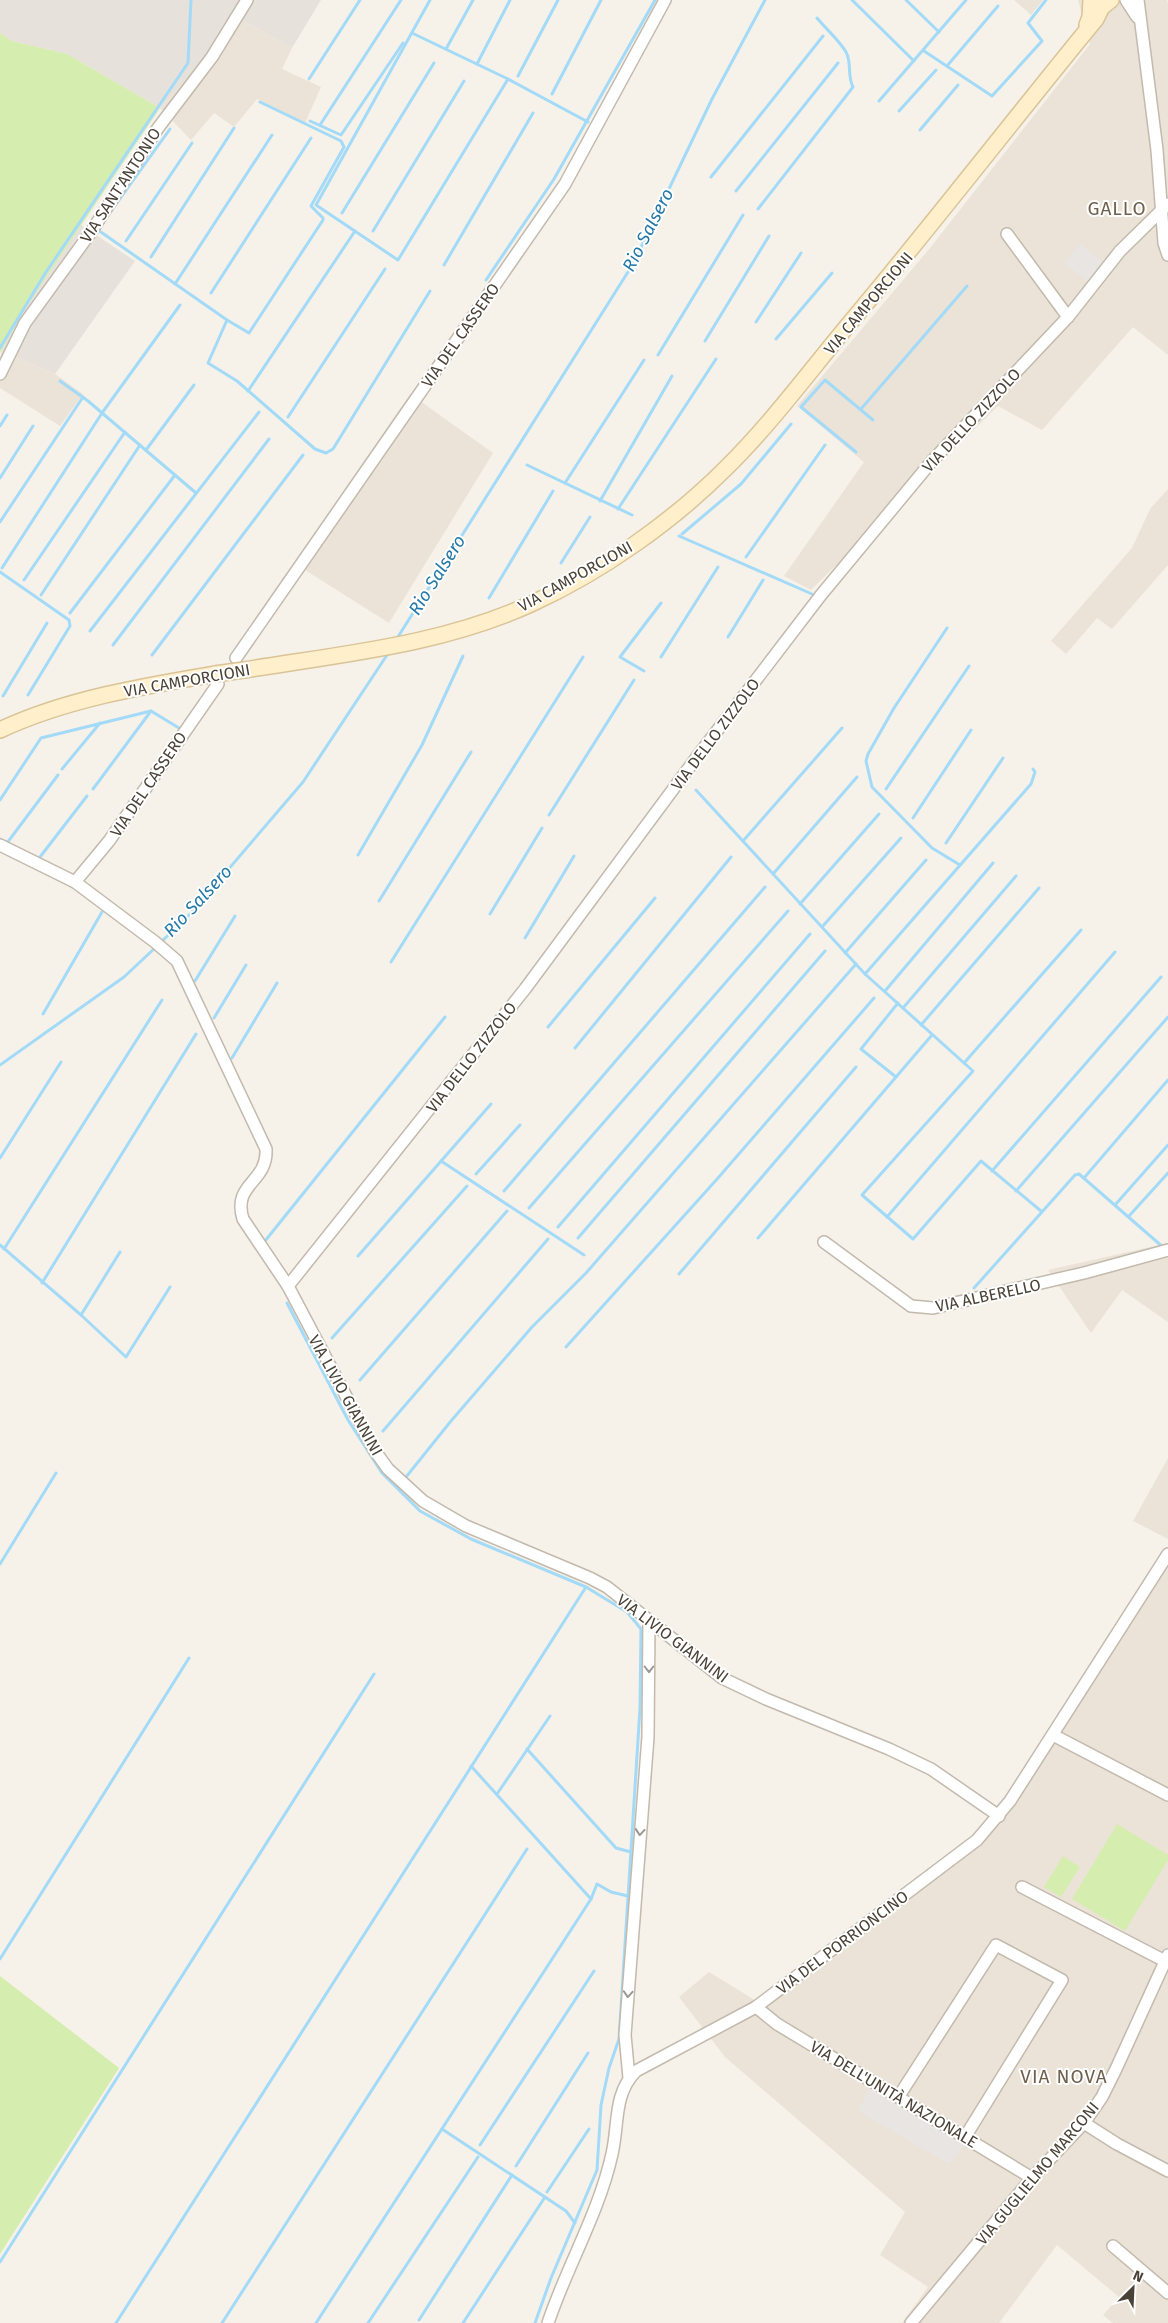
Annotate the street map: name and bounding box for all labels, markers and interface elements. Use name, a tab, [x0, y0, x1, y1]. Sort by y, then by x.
street label: VIA SANT'ANTONIO	[76, 124, 165, 246]
water label: Rio Salsero	[618, 185, 678, 275]
district label: GALLO	[1087, 197, 1147, 220]
street label: VIA CAMPORCIONI	[820, 248, 917, 358]
street label: VIA DEL CASSERO	[417, 280, 503, 391]
street label: VIA DELLO ZIZZOLO	[918, 364, 1024, 476]
water label: Rio Salsero	[404, 531, 470, 619]
street label: VIA CAMPORCIONI	[515, 537, 636, 616]
street label: VIA CAMPORCIONI	[122, 660, 252, 701]
street label: VIA DELLO ZIZZOLO	[667, 675, 764, 794]
street label: VIA DEL CASSERO	[106, 728, 191, 840]
water label: Rio Salsero	[159, 860, 237, 942]
street label: VIA DELLO ZIZZOLO	[422, 998, 520, 1116]
street label: VIA ALBERELLO	[934, 1275, 1042, 1316]
street label: VIA LIVIO GIANNINI	[305, 1332, 387, 1459]
street label: VIA LIVIO GIANNINI	[613, 1590, 732, 1687]
one-way arrow	[643, 1666, 654, 1674]
one-way arrow	[635, 1828, 646, 1836]
street label: VIA DEL PORRIONCINO	[773, 1887, 912, 1998]
one-way arrow	[623, 1990, 634, 1998]
street label: VIA DELL'UNITÀ NAZIONALE	[807, 2036, 981, 2152]
district label: VIA NOVA	[1020, 2065, 1108, 2088]
street label: VIA GUGLIELMO MARCONI	[972, 2098, 1103, 2249]
north arrow	[1108, 2263, 1158, 2313]
text: N	[1130, 2267, 1146, 2286]

